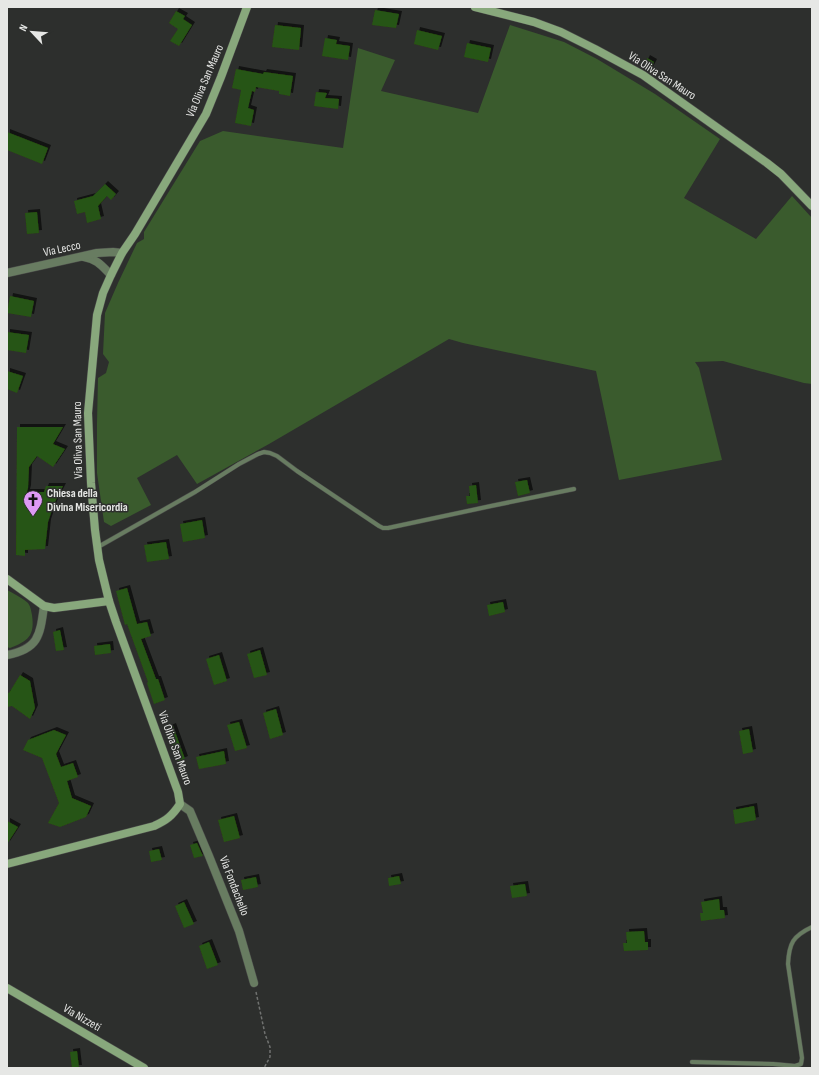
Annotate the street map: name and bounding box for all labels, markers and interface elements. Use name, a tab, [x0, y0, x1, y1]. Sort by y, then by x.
north arrow	[12, 12, 52, 52]
text: N	[16, 22, 31, 33]
street label: Via Oliva San Mauro	[183, 42, 227, 120]
street label: Via Oliva San Mauro	[625, 49, 699, 103]
street label: Via Lecco	[42, 238, 82, 260]
street label: Via Oliva San Mauro	[70, 401, 86, 479]
place label: Chiesa della Divina Misericordia	[47, 486, 128, 515]
church icon: Chiesa della Divina Misericordia	[22, 489, 44, 517]
street label: Via Oliva San Mauro	[155, 709, 195, 787]
street label: Via Fondachello	[216, 854, 252, 918]
street label: Via Nizzeti	[60, 1001, 104, 1035]

